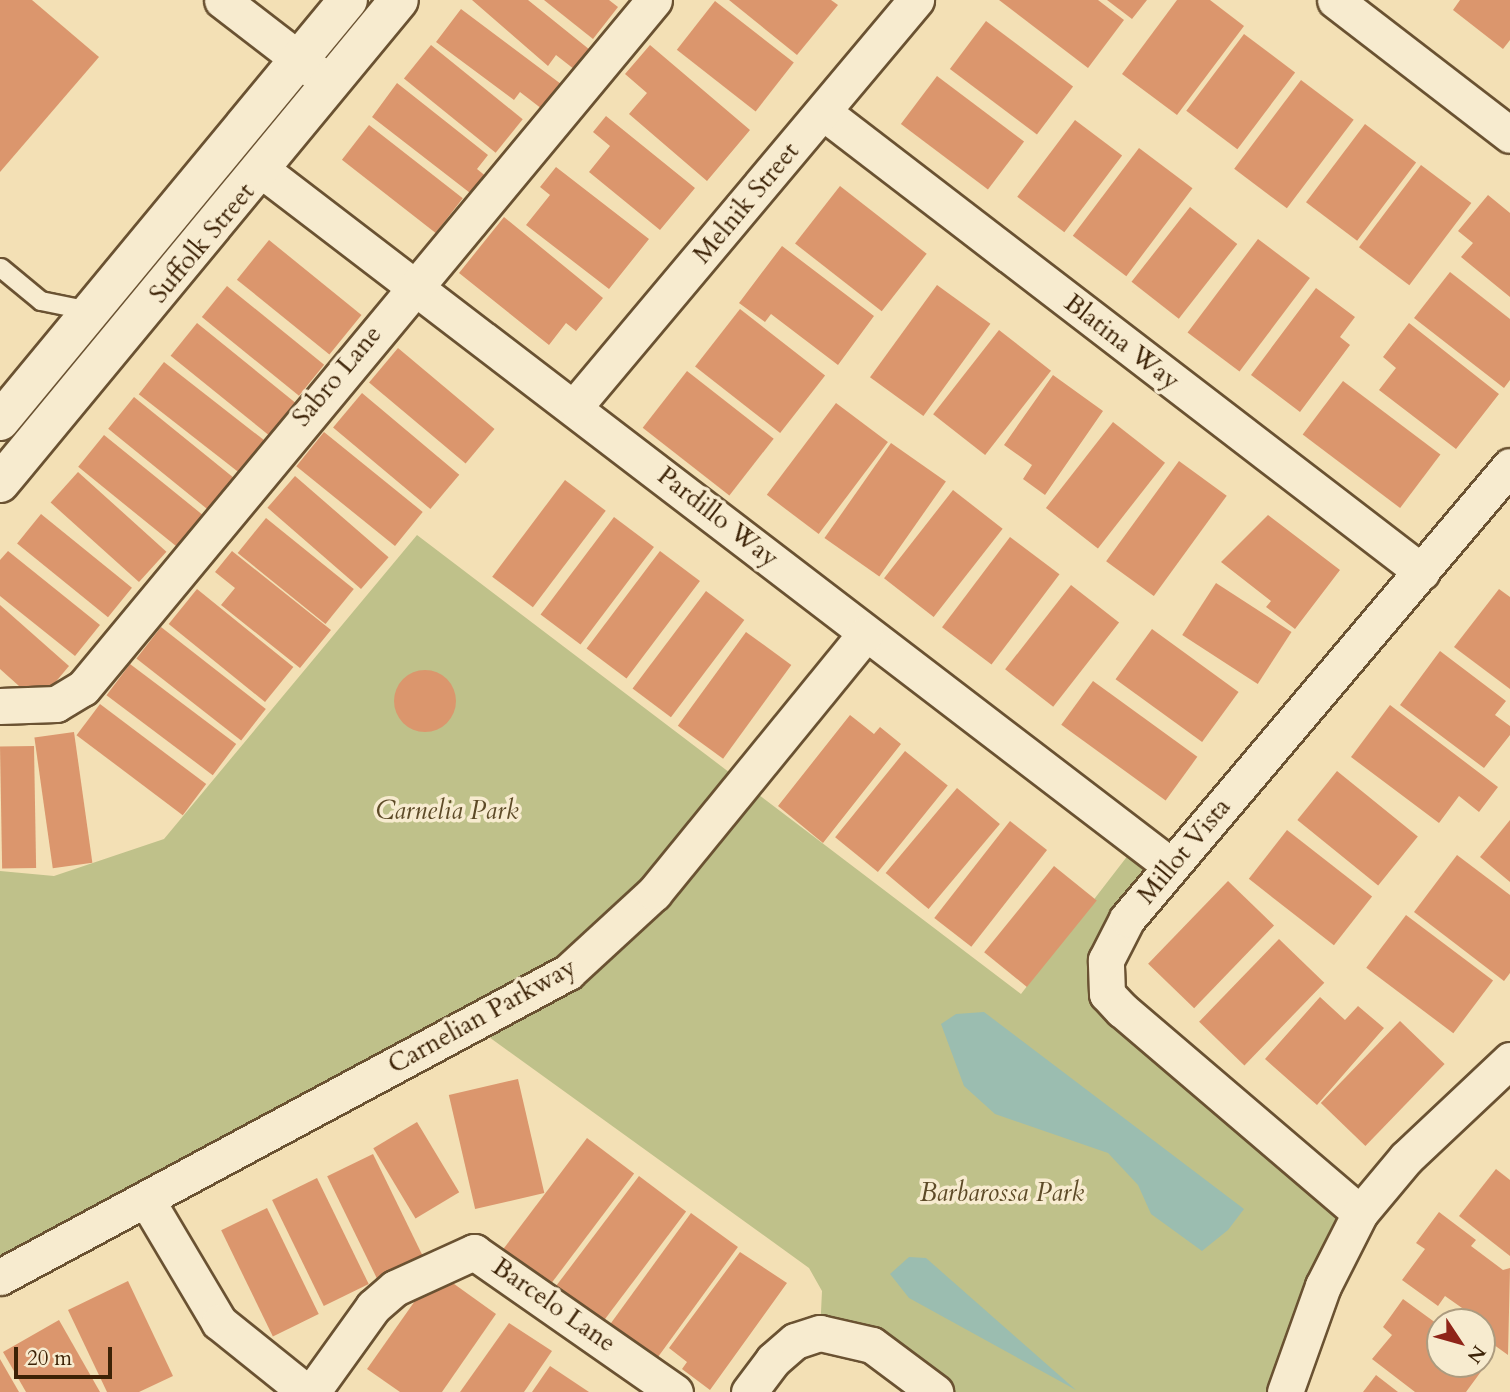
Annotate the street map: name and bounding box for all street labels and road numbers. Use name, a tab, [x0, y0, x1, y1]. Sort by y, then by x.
street label: Melnik Street	[686, 136, 806, 270]
street label: Suffolk Street	[143, 177, 261, 309]
street label: Blatina Way	[1058, 287, 1186, 397]
street label: Sabro Lane	[286, 319, 388, 433]
street label: Pardillo Way	[651, 460, 785, 574]
street label: Millot Vista	[1131, 792, 1237, 910]
street label: Carnelian Parkway	[383, 951, 581, 1081]
street label: Barcelo Lane	[486, 1251, 622, 1359]

